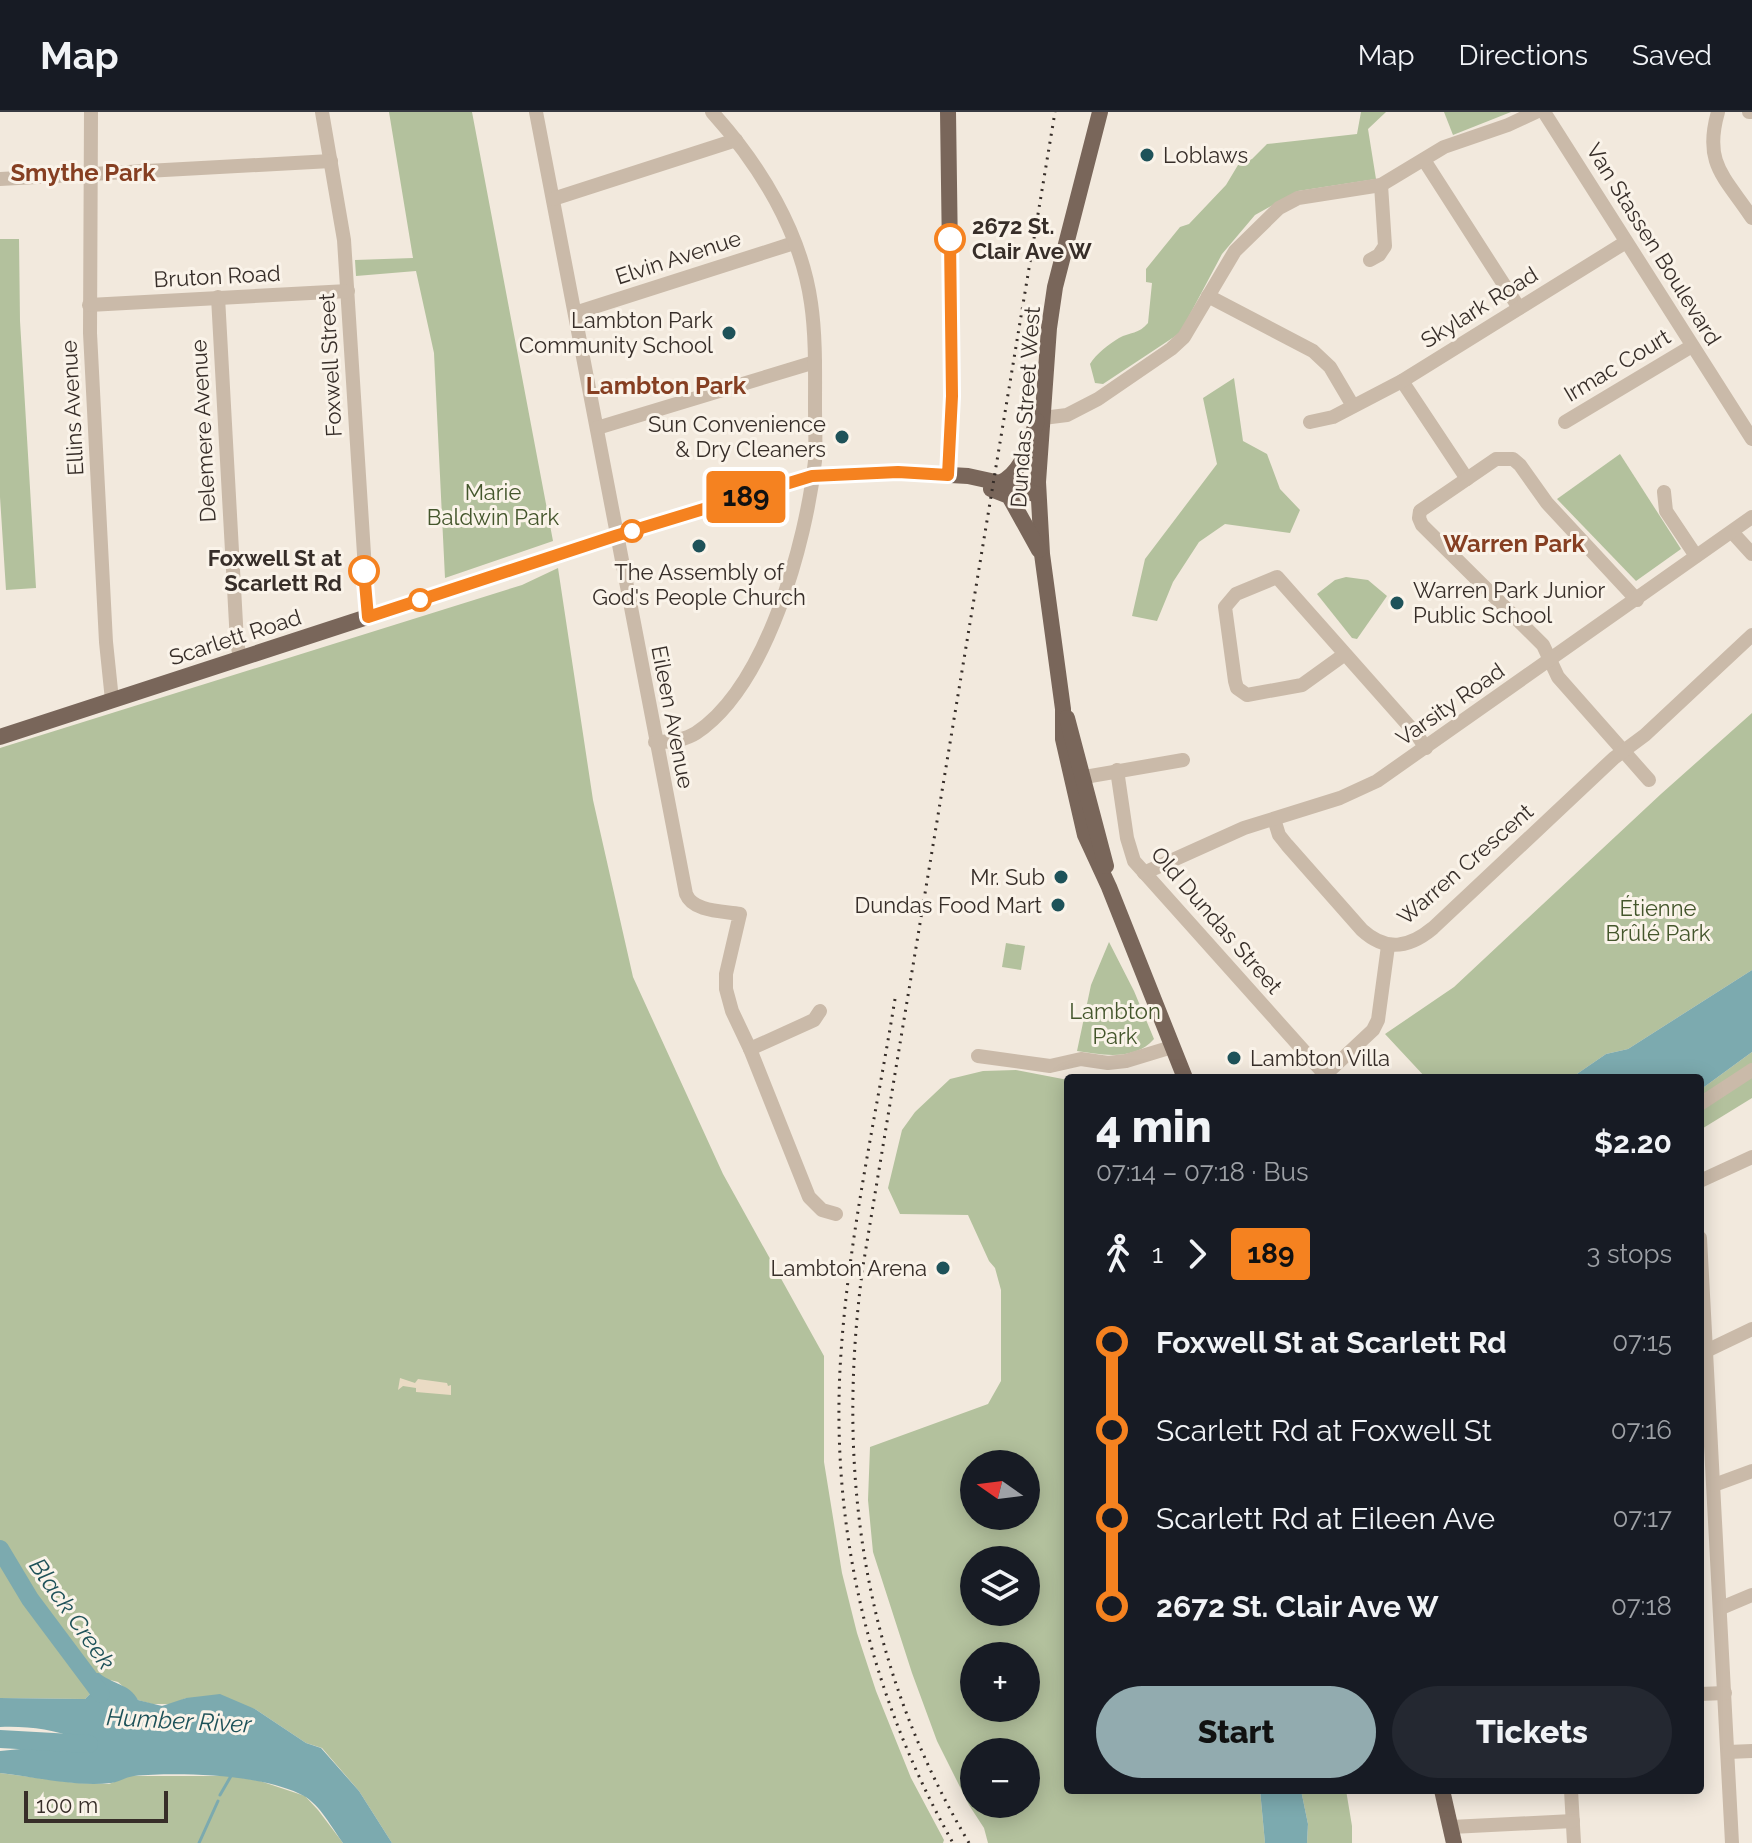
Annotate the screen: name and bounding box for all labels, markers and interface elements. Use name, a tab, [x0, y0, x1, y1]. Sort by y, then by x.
text: Map	[40, 33, 119, 78]
text: Map	[1358, 39, 1415, 72]
text: Directions	[1459, 39, 1588, 72]
text: Saved	[1632, 39, 1712, 72]
street label: Van Stassen Boulevard	[1581, 138, 1727, 350]
place label: Loblaws	[1163, 142, 1248, 168]
marker: Loblaws	[1138, 146, 1156, 164]
district label: Smythe Park	[10, 158, 156, 187]
place label: 2672 St. Clair Ave W	[972, 213, 1092, 264]
street label: Elvin Avenue	[612, 224, 744, 290]
marker: 2672 St. Clair Ave W	[935, 224, 965, 254]
street label: Bruton Road	[153, 260, 281, 292]
street label: Skylark Road	[1416, 261, 1542, 353]
street label: Foxwell Street	[313, 292, 347, 438]
street label: Dundas Street West	[1005, 305, 1045, 509]
place label: Lambton Park Community School	[519, 307, 713, 358]
street label: Irmac Court	[1559, 323, 1675, 407]
marker: Lambton Park Community School	[720, 324, 738, 342]
street label: Ellins Avenue	[55, 339, 89, 476]
street label: Delemere Avenue	[185, 339, 221, 523]
district label: Lambton Park	[586, 371, 747, 400]
place label: Sun Convenience & Dry Cleaners	[648, 411, 826, 462]
marker: Sun Convenience & Dry Cleaners	[833, 428, 851, 446]
line badge: 189	[700, 471, 792, 523]
park label: Marie Baldwin Park	[427, 479, 560, 530]
text: 189	[722, 480, 770, 513]
unlabelled marker	[621, 520, 643, 542]
district label: Warren Park	[1443, 529, 1586, 558]
marker: The Assembly of God's People Church	[690, 537, 708, 555]
place label: Foxwell St at Scarlett Rd	[208, 545, 343, 596]
marker: Foxwell St at Scarlett Rd	[349, 556, 379, 586]
place label: The Assembly of God's People Church	[592, 559, 806, 610]
place label: Warren Park Junior Public School	[1413, 577, 1605, 628]
unlabelled marker	[409, 589, 431, 611]
marker: Warren Park Junior Public School	[1388, 594, 1406, 612]
street label: Scarlett Road	[166, 603, 304, 671]
street label: Eileen Avenue	[646, 643, 700, 791]
street label: Varsity Road	[1391, 657, 1509, 751]
street label: Warren Crescent	[1392, 798, 1539, 930]
street label: Old Dundas Street	[1146, 841, 1288, 999]
place label: Mr. Sub	[970, 864, 1045, 890]
marker: Mr. Sub	[1052, 868, 1070, 886]
place label: Dundas Food Mart	[854, 892, 1043, 918]
park label: Étienne Brûlé Park	[1606, 895, 1711, 946]
marker: Dundas Food Mart	[1049, 896, 1067, 914]
park label: Lambton Park	[1069, 998, 1161, 1049]
place label: Lambton Villa	[1250, 1045, 1390, 1071]
marker: Lambton Villa	[1225, 1049, 1243, 1067]
text: 4 min	[1096, 1101, 1212, 1152]
text: $2.20	[1594, 1125, 1672, 1160]
text: 07:14 – 07:18 · Bus	[1096, 1157, 1308, 1187]
icon: walk	[1096, 1232, 1140, 1276]
icon: forward	[1175, 1232, 1219, 1276]
text: 189	[1247, 1237, 1294, 1270]
text: 1	[1152, 1239, 1163, 1269]
text: 3 stops	[1586, 1239, 1672, 1269]
place label: Lambton Arena	[771, 1255, 927, 1281]
marker: Lambton Arena	[934, 1259, 952, 1277]
text: Foxwell St at Scarlett Rd	[1156, 1325, 1507, 1360]
text: 07:15	[1612, 1327, 1672, 1357]
text: Scarlett Rd at Foxwell St	[1156, 1413, 1492, 1448]
text: 07:16	[1611, 1415, 1672, 1445]
north arrow	[960, 1450, 1040, 1530]
map controls	[960, 1450, 1040, 1818]
text: Scarlett Rd at Eileen Ave	[1156, 1501, 1495, 1536]
text: 07:17	[1613, 1503, 1672, 1533]
button: layers	[960, 1546, 1040, 1626]
water label: Black Creek	[23, 1552, 122, 1675]
text: 2672 St. Clair Ave W	[1156, 1589, 1439, 1624]
text: 07:18	[1611, 1591, 1672, 1621]
button: +	[960, 1642, 1040, 1722]
button: Start	[1096, 1686, 1376, 1778]
button: Tickets	[1392, 1686, 1672, 1778]
water label: Humber River	[106, 1702, 253, 1739]
button: −	[960, 1738, 1040, 1818]
scale bar	[24, 1787, 168, 1823]
text: 100 m	[36, 1792, 98, 1818]

